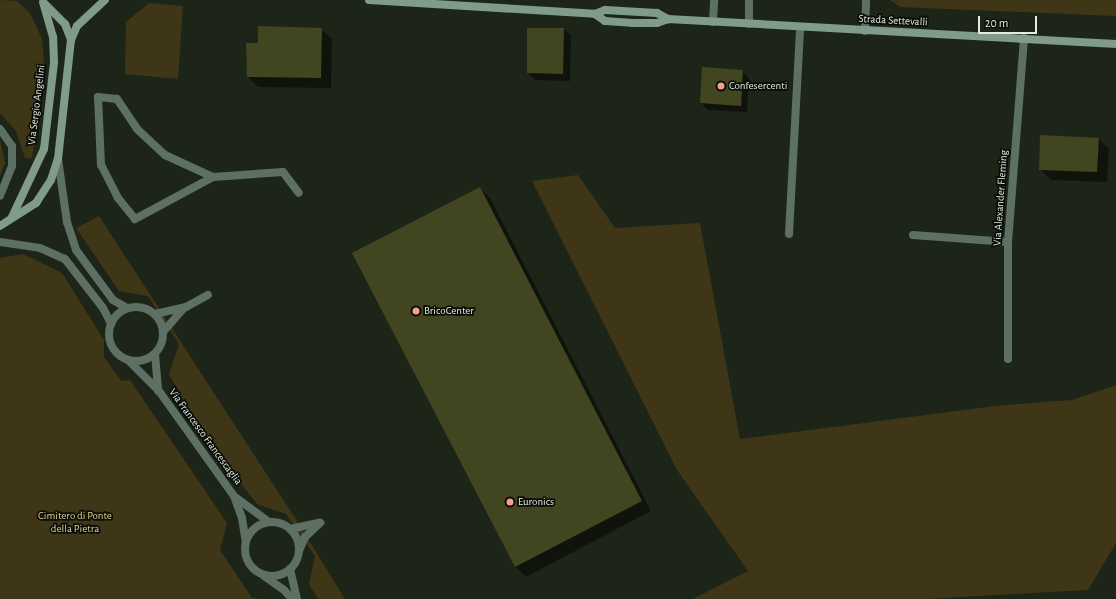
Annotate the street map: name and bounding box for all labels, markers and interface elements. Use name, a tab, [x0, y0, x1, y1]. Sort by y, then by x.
scale bar	[980, 8, 1039, 34]
street label: Strada Settevalli	[858, 13, 928, 29]
text: 20 m	[985, 17, 1008, 29]
street label: Via Sergio Angelini	[26, 64, 48, 146]
place label: Confesercenti	[729, 79, 787, 93]
marker: Confesercenti	[716, 81, 726, 91]
street label: Via Alexander Fleming	[991, 150, 1011, 246]
place label: BricoCenter	[424, 304, 474, 318]
marker: BricoCenter	[411, 306, 421, 316]
street label: Via Francesco Francescaglia	[166, 386, 244, 488]
place label: Euronics	[518, 495, 554, 509]
marker: Euronics	[505, 497, 515, 507]
park label: Cimitero di Ponte della Pietra	[38, 510, 112, 536]

